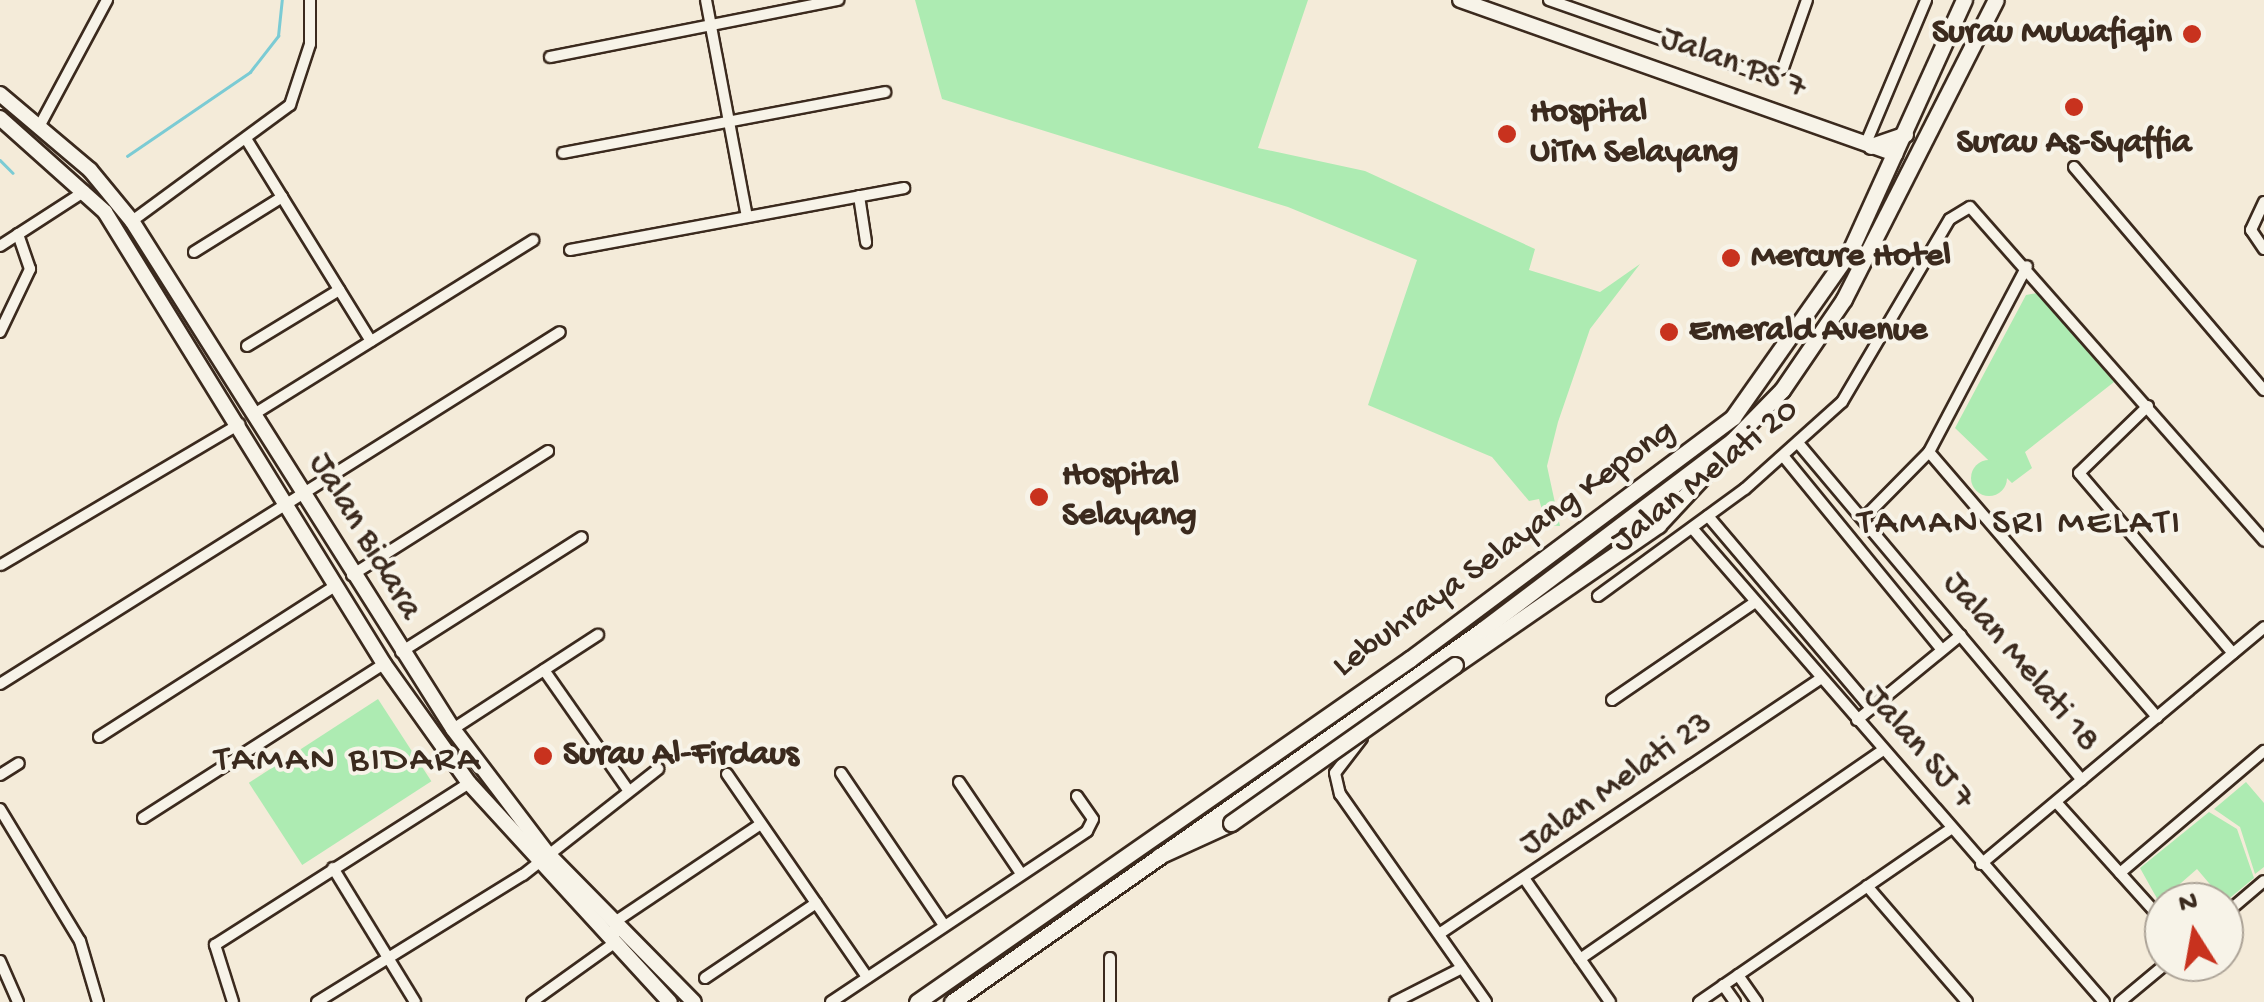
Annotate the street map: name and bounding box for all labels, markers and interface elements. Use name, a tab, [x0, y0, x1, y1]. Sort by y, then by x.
place label: Surau Muwafiqin	[1932, 13, 2172, 55]
street label: Jalan PS 7	[1654, 18, 1812, 110]
marker: Surau Muwafiqin	[2181, 23, 2203, 45]
place label: Hospital UiTM Selayang	[1530, 93, 1738, 175]
marker: Surau As-Syaffia	[2063, 96, 2085, 118]
marker: Hospital UiTM Selayang	[1494, 121, 1520, 147]
place label: Surau As-Syaffia	[1956, 123, 2192, 165]
place label: Mercure Hotel	[1751, 237, 1951, 279]
marker: Mercure Hotel	[1720, 247, 1742, 269]
place label: Emerald Avenue	[1689, 311, 1927, 353]
marker: Emerald Avenue	[1658, 321, 1680, 343]
street label: Jalan Melati 20	[1604, 391, 1808, 563]
street label: Lebuhraya Selayang Kepong	[1325, 411, 1685, 689]
street label: Jalan Bidara	[298, 446, 430, 628]
place label: Hospital Selayang	[1062, 456, 1197, 538]
marker: Hospital Selayang	[1026, 484, 1052, 510]
district label: TAMAN SRI MELATI	[1857, 502, 2183, 548]
street label: Jalan Melati 18	[1932, 564, 2108, 762]
street label: Jalan SJ 7	[1853, 677, 1983, 819]
street label: Jalan Melati 23	[1513, 703, 1721, 867]
place label: Surau Al-Firdaus	[563, 735, 799, 777]
district label: TAMAN BIDARA	[214, 739, 482, 785]
marker: Surau Al-Firdaus	[532, 745, 554, 767]
north arrow	[2144, 882, 2244, 982]
text: N	[2176, 886, 2201, 922]

